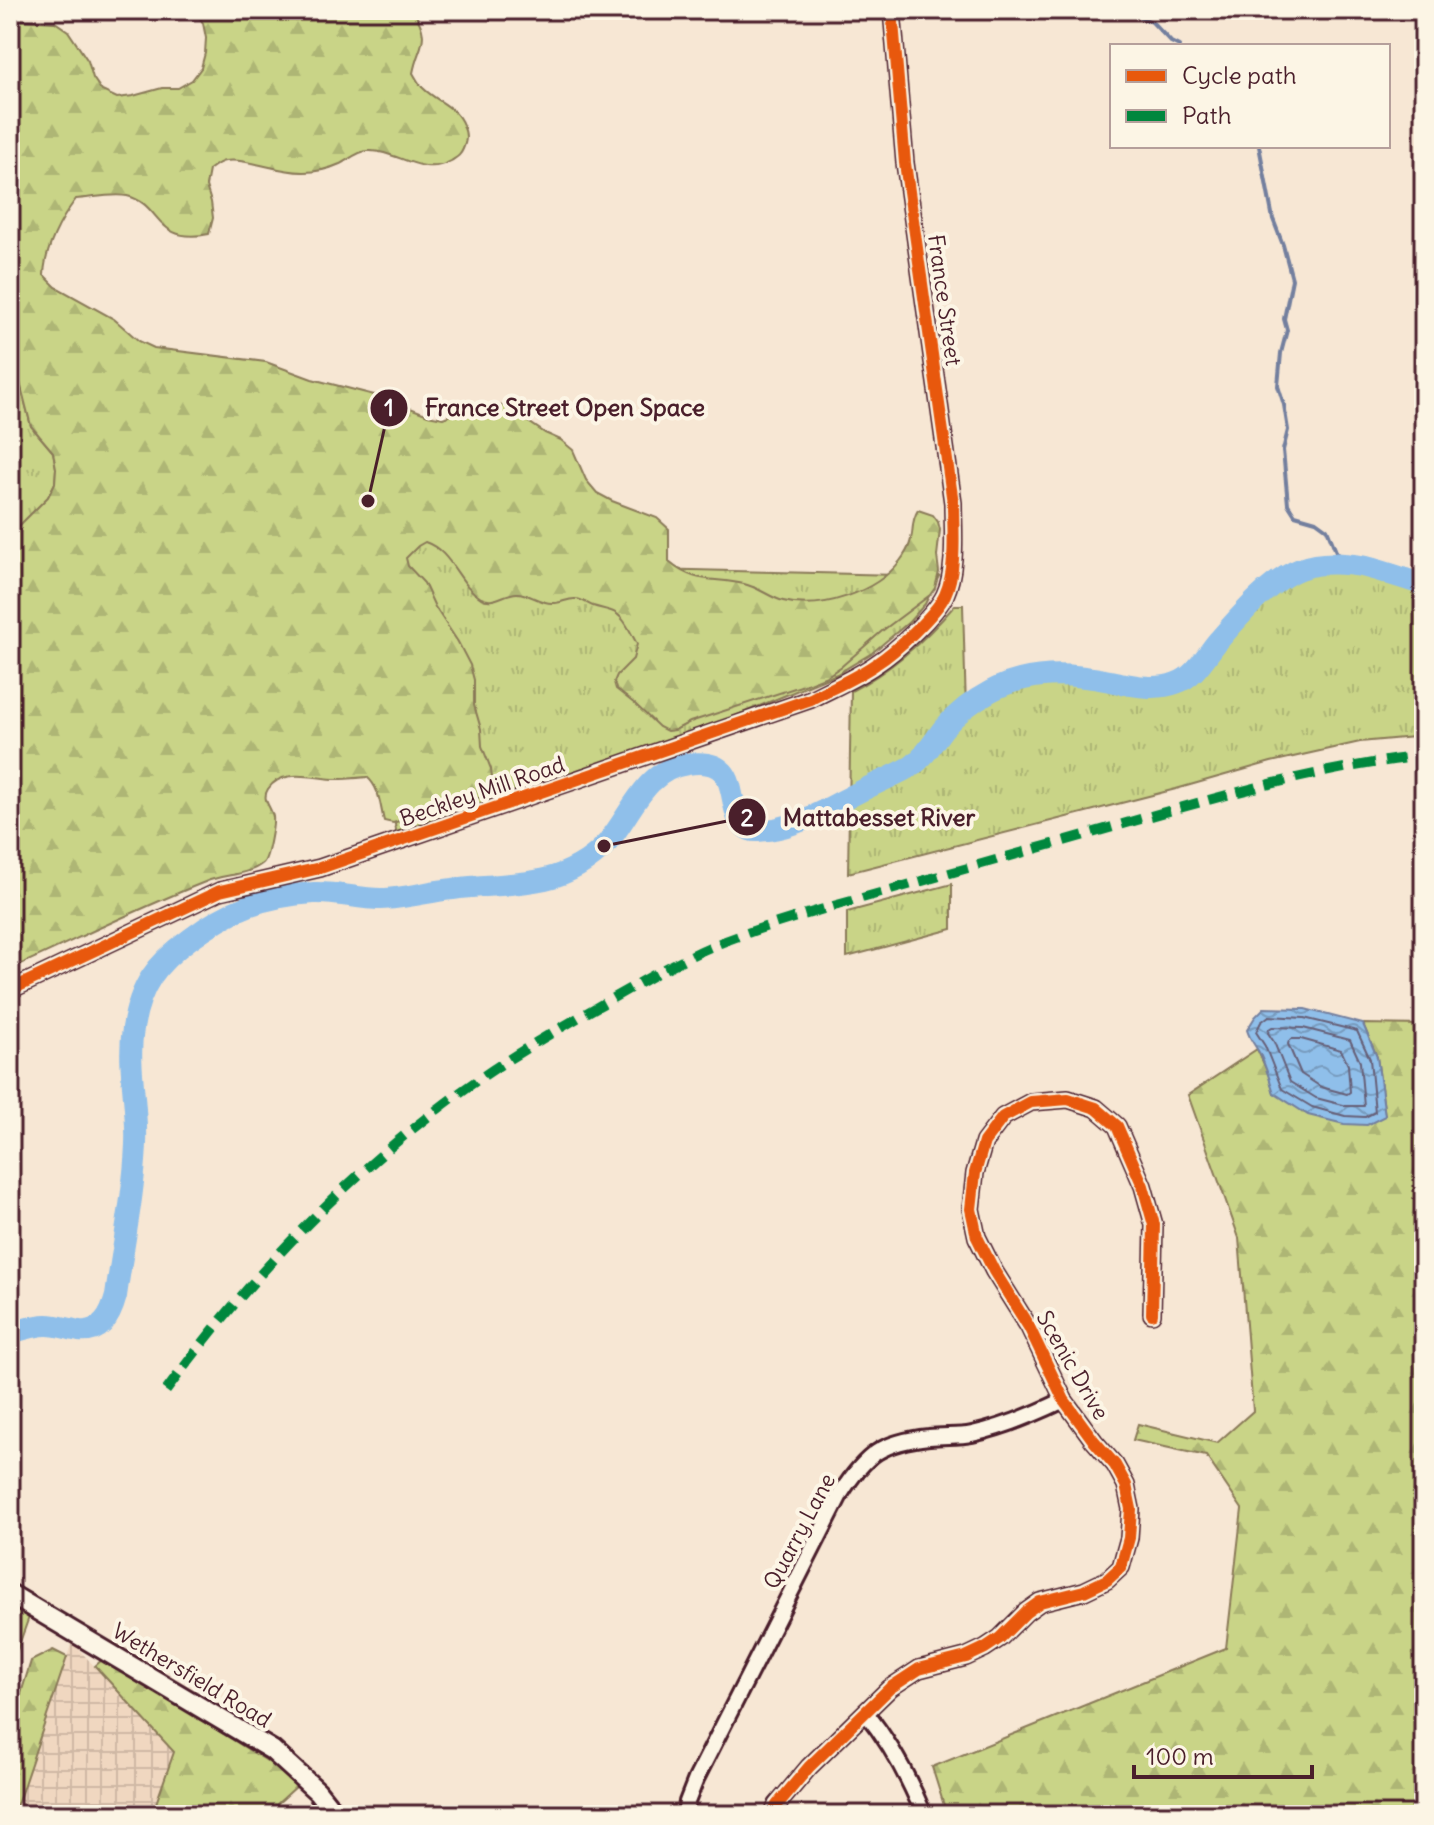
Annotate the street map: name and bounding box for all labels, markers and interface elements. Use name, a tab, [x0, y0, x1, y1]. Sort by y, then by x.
legend	[1110, 44, 1390, 148]
text: Cycle path	[1182, 60, 1297, 90]
text: Path	[1182, 100, 1232, 130]
street label: France Street	[922, 233, 968, 367]
callout: France Street Open Space	[369, 384, 721, 432]
text: 1	[384, 392, 394, 422]
text: France Street Open Space	[425, 392, 705, 422]
street label: Beckley Mill Road	[396, 750, 568, 832]
callout: Mattabesset River	[727, 793, 991, 841]
text: 2	[740, 802, 754, 832]
text: Mattabesset River	[783, 802, 976, 832]
street label: Scenic Drive	[1031, 1306, 1115, 1424]
street label: Quarry Lane	[757, 1469, 841, 1593]
street label: Wethersfield Road	[107, 1616, 277, 1734]
scale bar	[1134, 1729, 1312, 1779]
text: 100 m	[1146, 1741, 1214, 1771]

